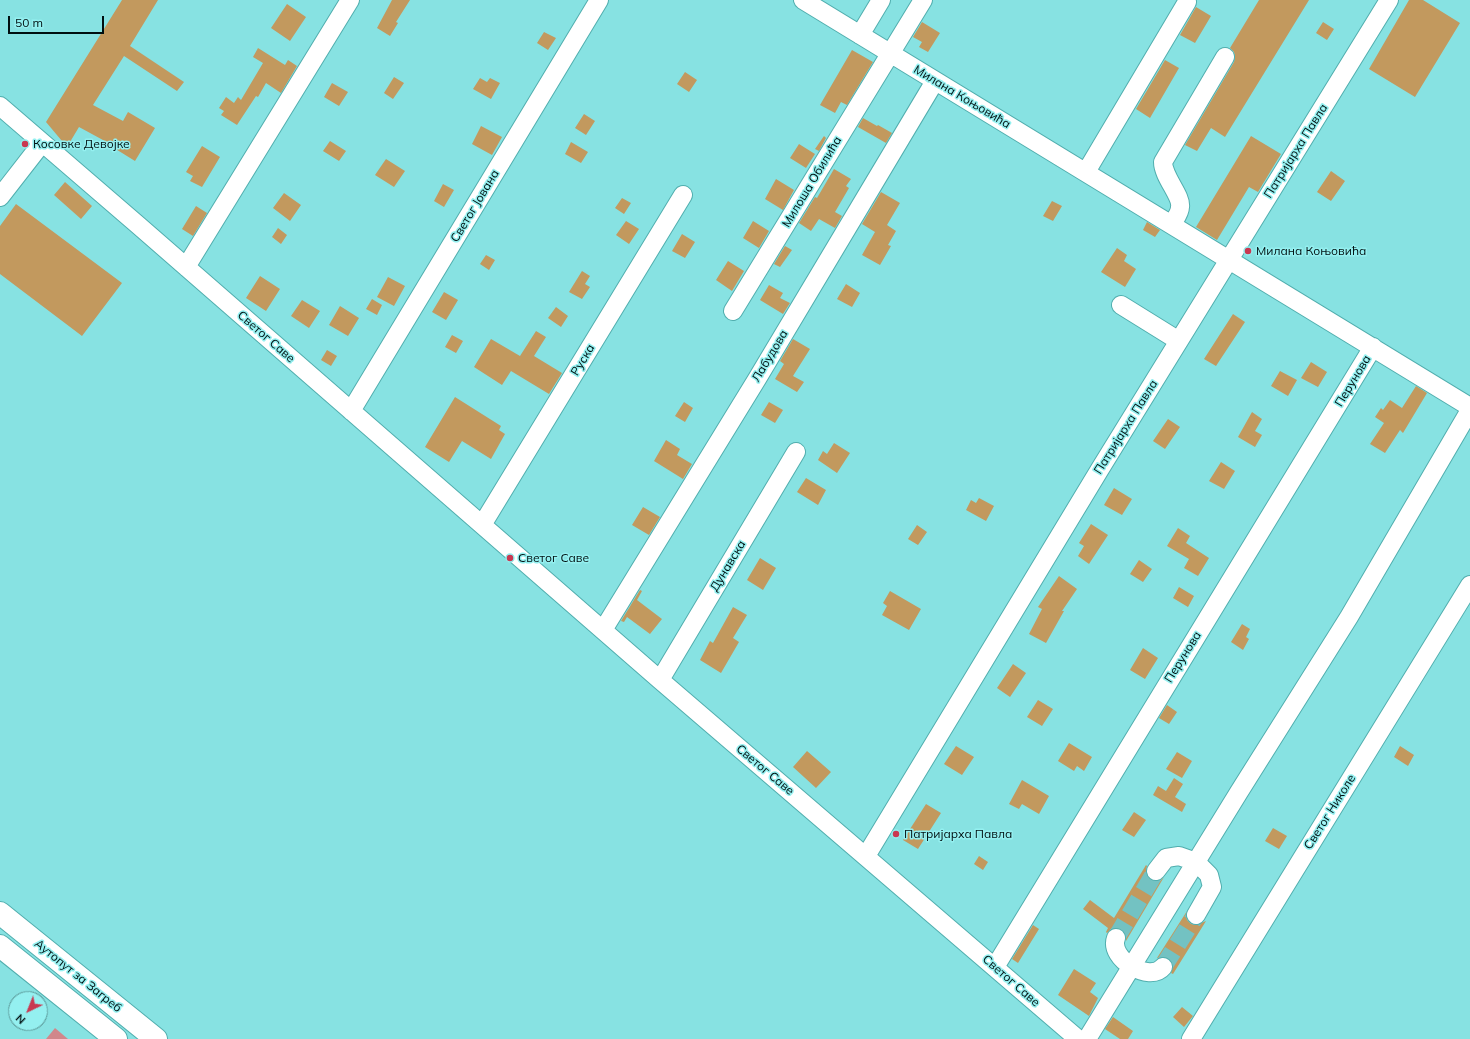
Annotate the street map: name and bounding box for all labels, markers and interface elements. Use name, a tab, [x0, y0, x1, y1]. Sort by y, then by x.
scale bar	[10, 8, 106, 34]
text: 50 m	[15, 15, 43, 30]
street label: Милана Коњовића	[911, 62, 1013, 132]
street label: Патријарха Павла	[1261, 101, 1331, 201]
street label: Милоша Обилића	[779, 134, 845, 230]
place label: Косовке Девојке	[33, 137, 130, 151]
marker: Косовке Девојке	[20, 139, 30, 149]
street label: Светог Јована	[448, 167, 502, 245]
place label: Милана Коњовића	[1256, 244, 1366, 258]
marker: Милана Коњовића	[1243, 246, 1253, 256]
street label: Светог Саве	[234, 308, 298, 366]
street label: Лабудова	[749, 327, 791, 385]
street label: Руска	[568, 342, 598, 378]
street label: Перунова	[1332, 353, 1374, 409]
street label: Патријарха Павла	[1091, 377, 1161, 477]
street label: Дунавска	[707, 538, 749, 594]
place label: Светог Саве	[518, 551, 589, 565]
marker: Светог Саве	[505, 553, 515, 563]
street label: Перунова	[1162, 629, 1204, 685]
street label: Светог Саве	[733, 742, 797, 798]
street label: Светог Николе	[1301, 772, 1359, 852]
place label: Патријарха Павла	[904, 827, 1012, 841]
marker: Патријарха Павла	[891, 829, 901, 839]
street label: Аутопут за Загреб	[32, 936, 124, 1016]
street label: Светог Саве	[979, 952, 1043, 1010]
north arrow	[8, 991, 48, 1031]
text: N	[13, 1011, 28, 1027]

